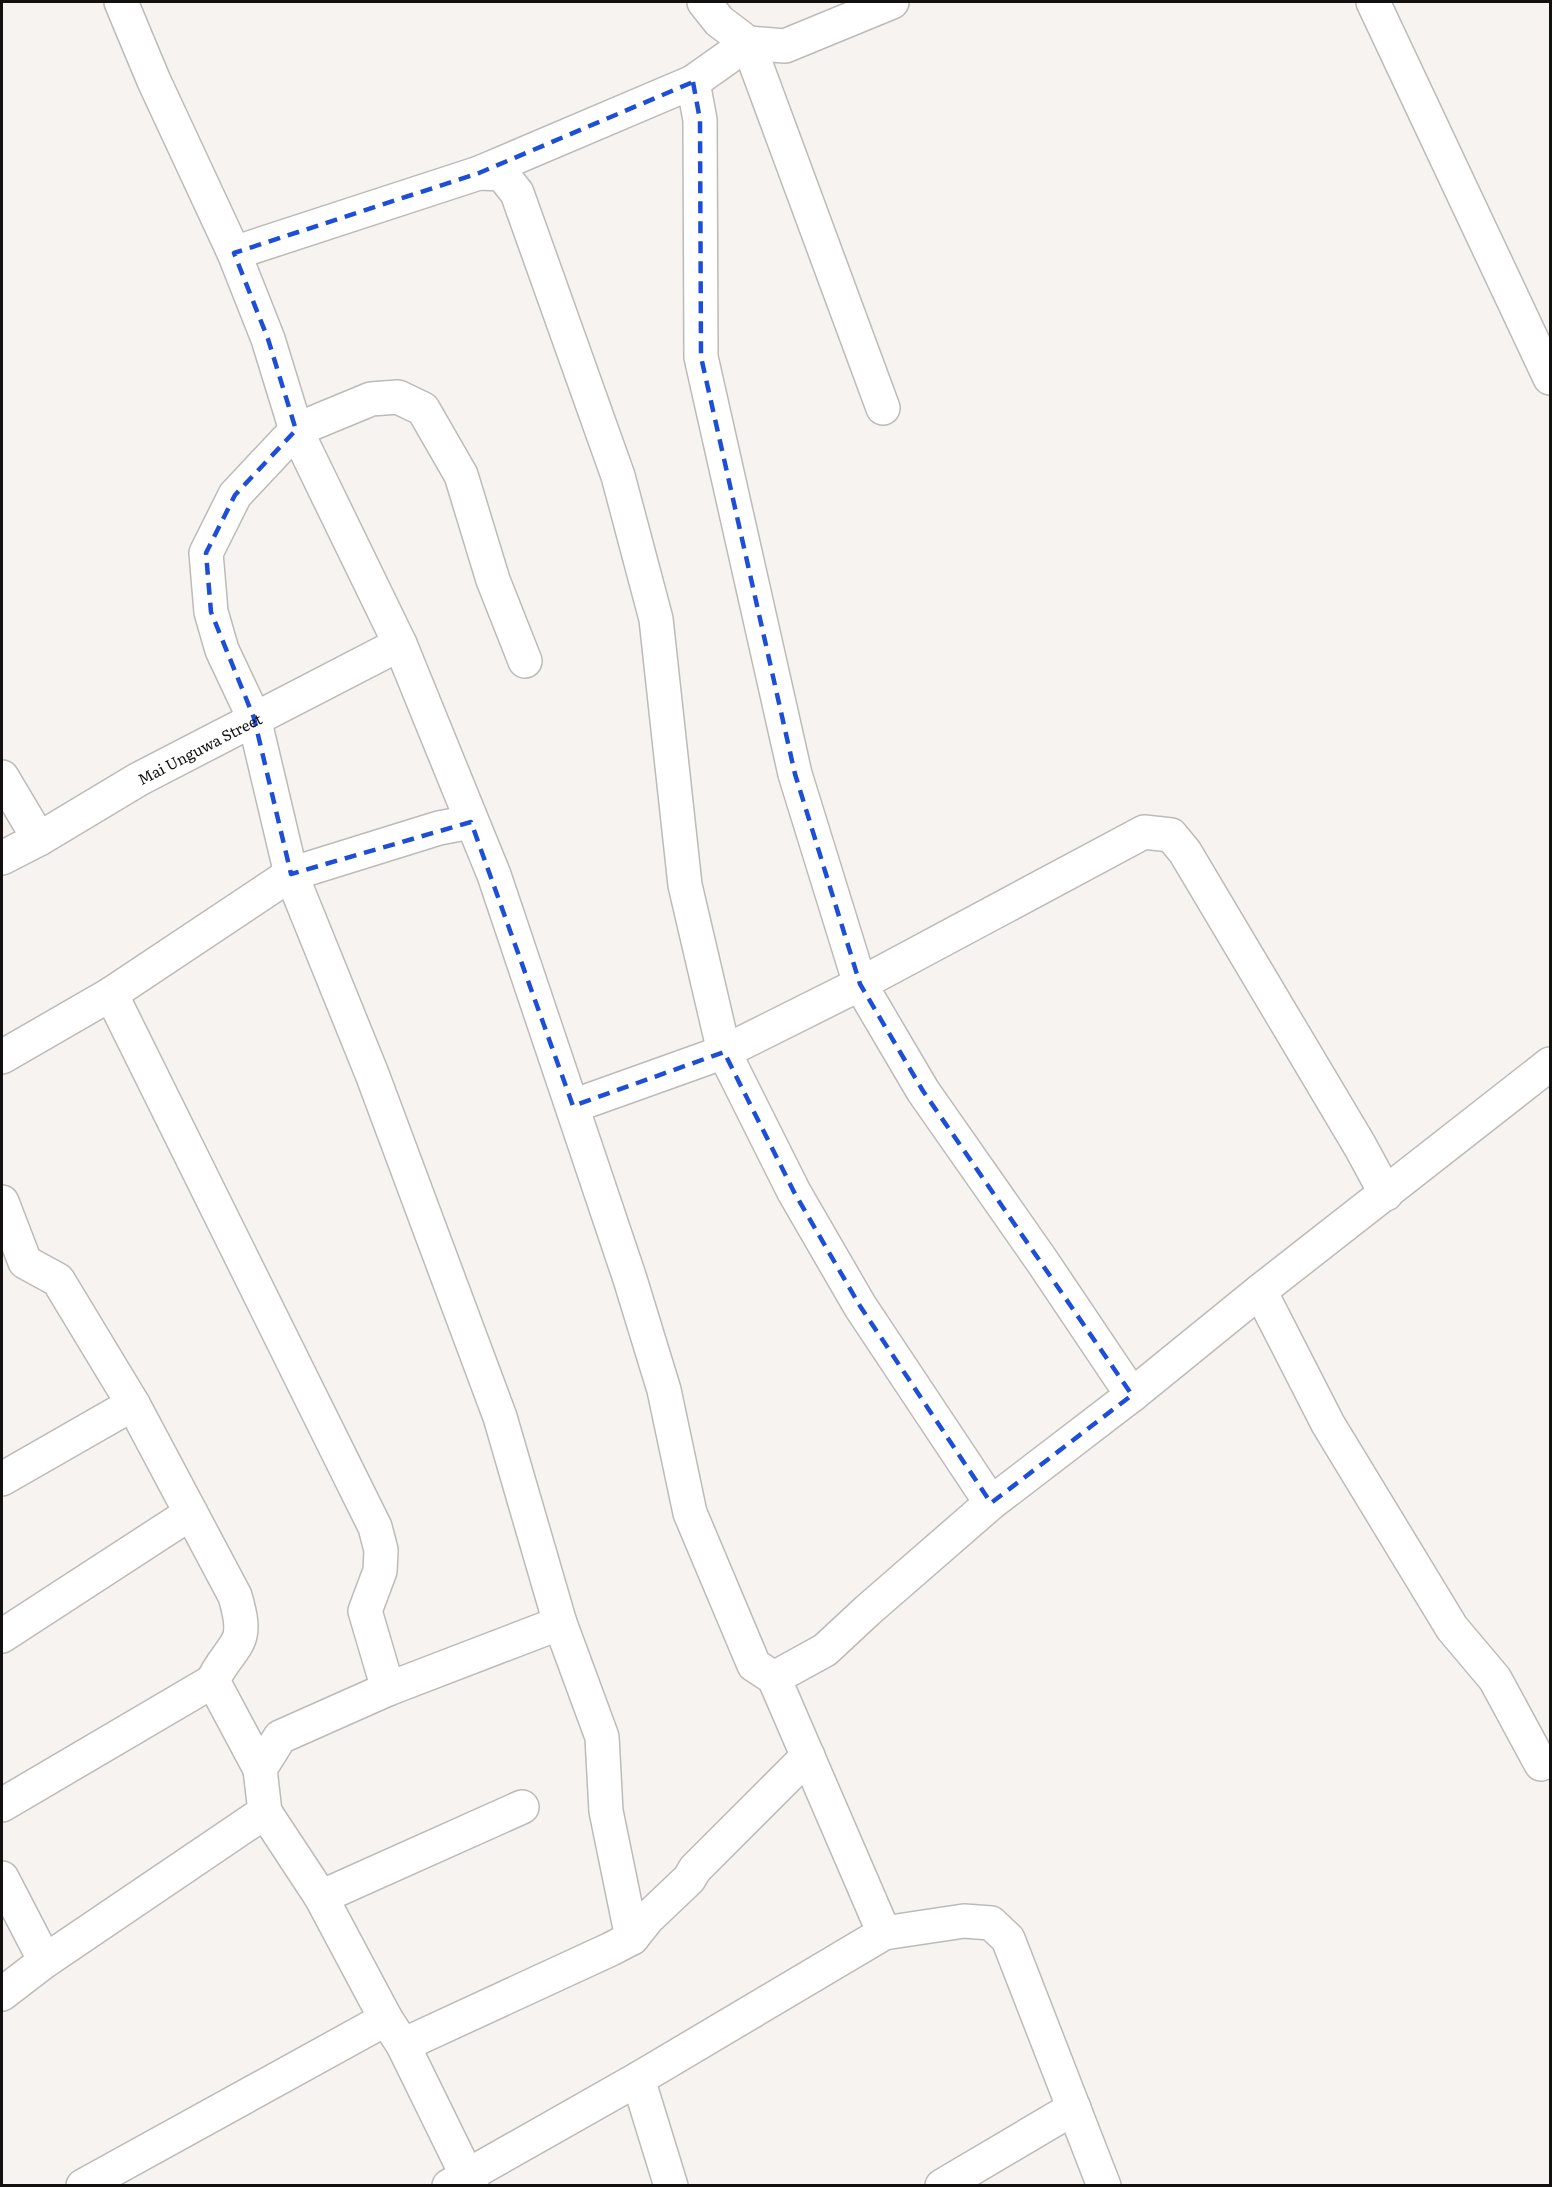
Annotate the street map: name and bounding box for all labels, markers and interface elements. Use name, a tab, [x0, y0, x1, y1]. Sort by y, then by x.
street label: Mai Unguwa Street	[133, 706, 265, 790]

